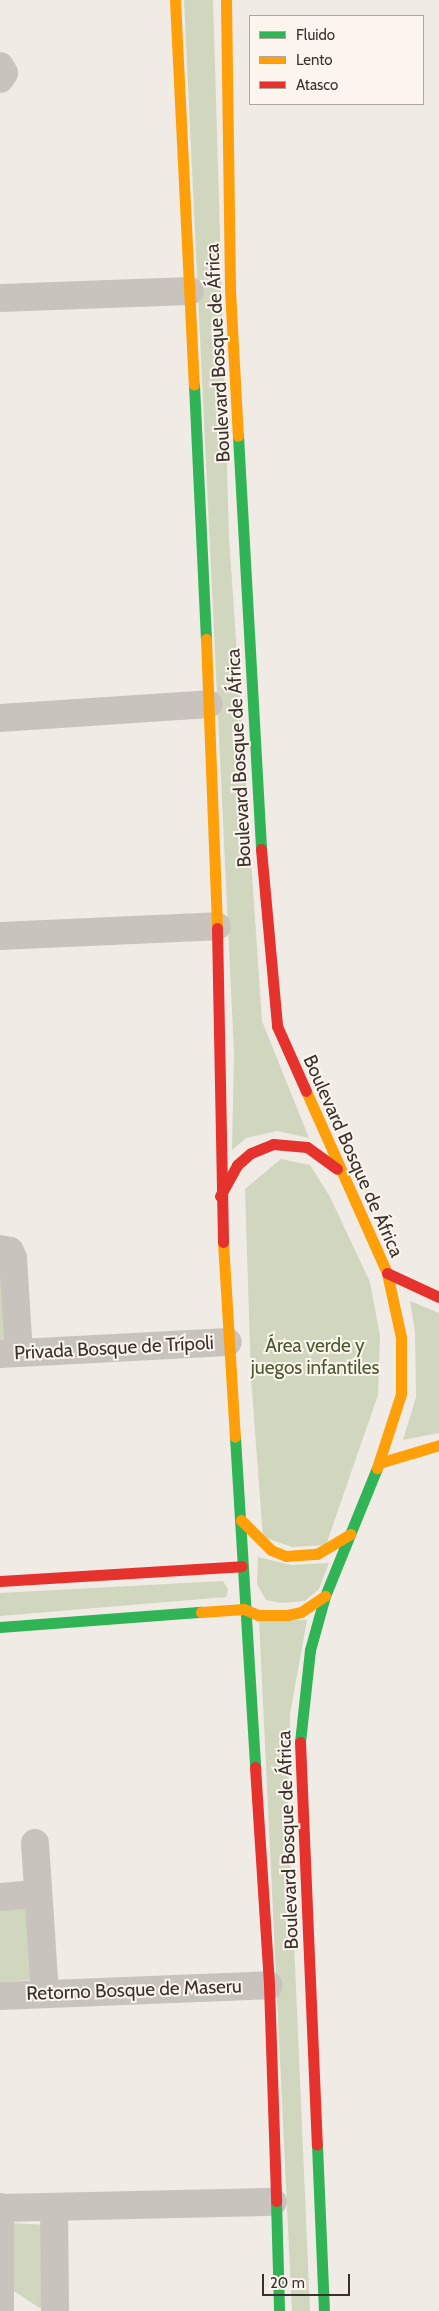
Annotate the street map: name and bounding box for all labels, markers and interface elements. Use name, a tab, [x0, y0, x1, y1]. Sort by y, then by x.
legend	[249, 15, 424, 105]
text: Fluido	[296, 26, 335, 44]
text: Lento	[296, 51, 333, 69]
text: Atasco	[296, 76, 338, 94]
street label: Boulevard Bosque de África	[201, 243, 235, 463]
street label: Boulevard Bosque de África	[222, 648, 256, 868]
street label: Boulevard Bosque de África	[298, 1051, 408, 1261]
street label: Privada Bosque de Trípoli	[14, 1331, 214, 1365]
park label: Área verde y juegos infantiles	[251, 1335, 379, 1379]
street label: Boulevard Bosque de África	[273, 1730, 303, 1950]
street label: Retorno Bosque de Maseru	[26, 1975, 242, 2005]
scale bar	[264, 2264, 352, 2296]
text: 20 m	[270, 2274, 305, 2292]

